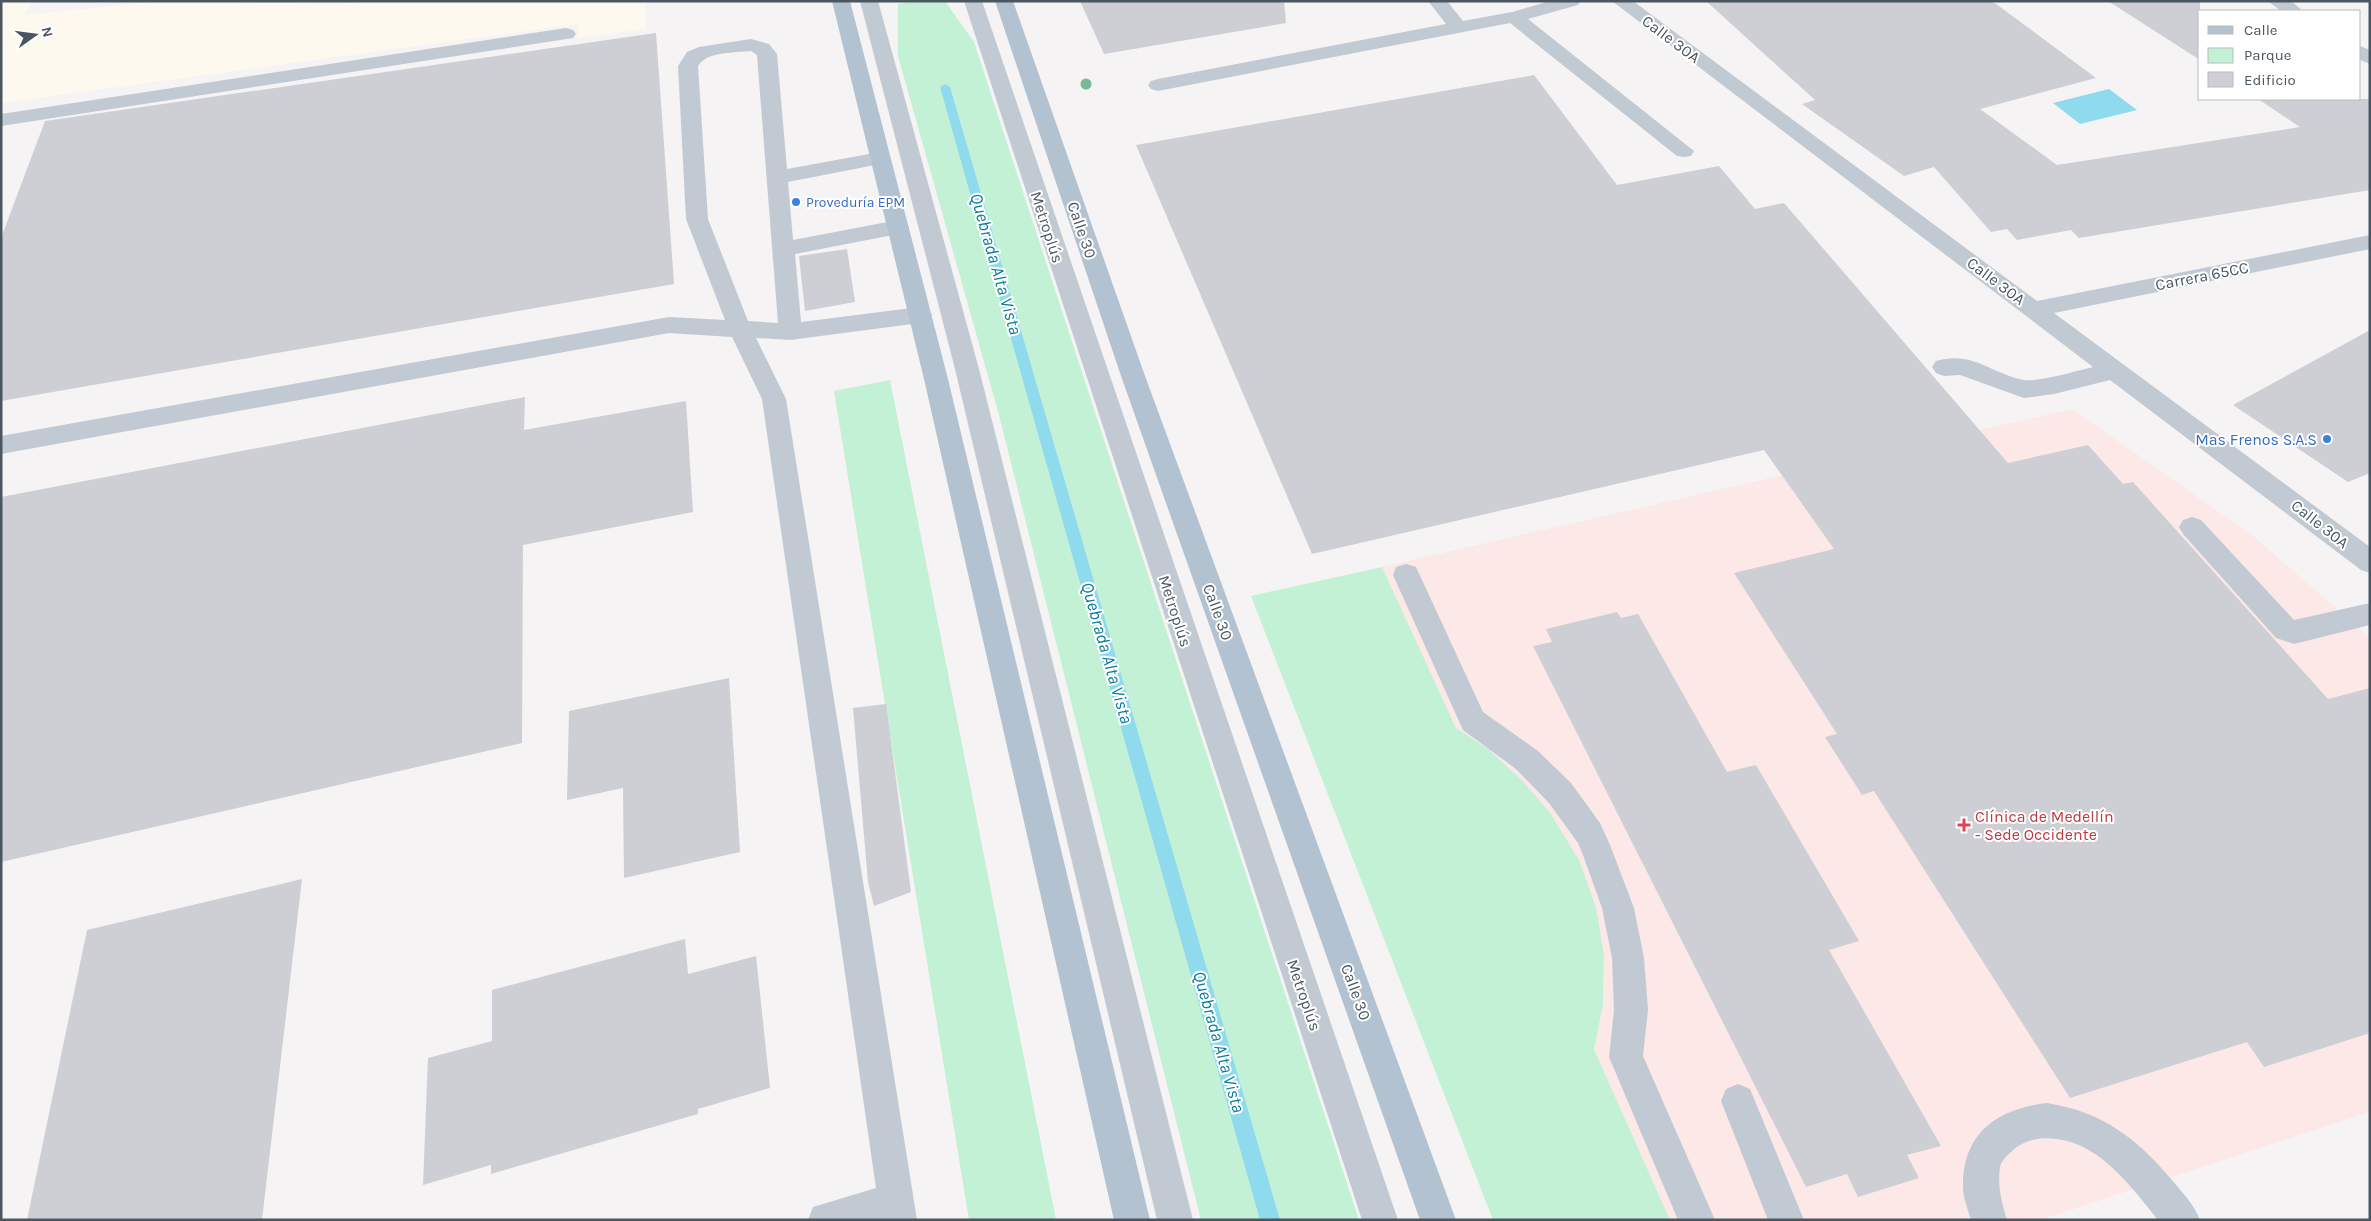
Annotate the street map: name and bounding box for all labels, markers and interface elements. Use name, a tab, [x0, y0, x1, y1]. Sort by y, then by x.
north arrow	[10, 10, 60, 60]
legend	[2198, 10, 2361, 100]
street label: Calle 30A	[1638, 11, 1704, 67]
text: Calle	[2244, 21, 2278, 39]
text: N	[38, 25, 57, 39]
text: Parque	[2244, 46, 2292, 64]
text: Edificio	[2244, 71, 2296, 89]
street label: Metroplús	[1026, 189, 1068, 265]
water label: Quebrada Alta Vista	[965, 191, 1027, 337]
place label: Proveduría EPM	[806, 194, 905, 211]
marker: Proveduría EPM	[790, 196, 802, 208]
street label: Calle 30	[1063, 199, 1101, 261]
street label: Calle 30A	[1963, 253, 2029, 309]
street label: Carrera 65CC	[2154, 258, 2250, 294]
place label: Mas Frenos S.A.S	[2195, 430, 2317, 449]
marker: Mas Frenos S.A.S	[2321, 433, 2333, 445]
street label: Calle 30A	[2287, 496, 2353, 552]
street label: Metroplús	[1154, 573, 1196, 649]
water label: Quebrada Alta Vista	[1076, 580, 1138, 726]
street label: Calle 30	[1199, 581, 1237, 643]
place label: Clínica de Medellín - Sede Occidente	[1975, 807, 2114, 844]
marker: Clínica de Medellín - Sede Occidente	[1957, 818, 1971, 832]
street label: Metroplús	[1283, 957, 1325, 1033]
street label: Calle 30	[1337, 961, 1375, 1023]
water label: Quebrada Alta Vista	[1188, 969, 1250, 1115]

